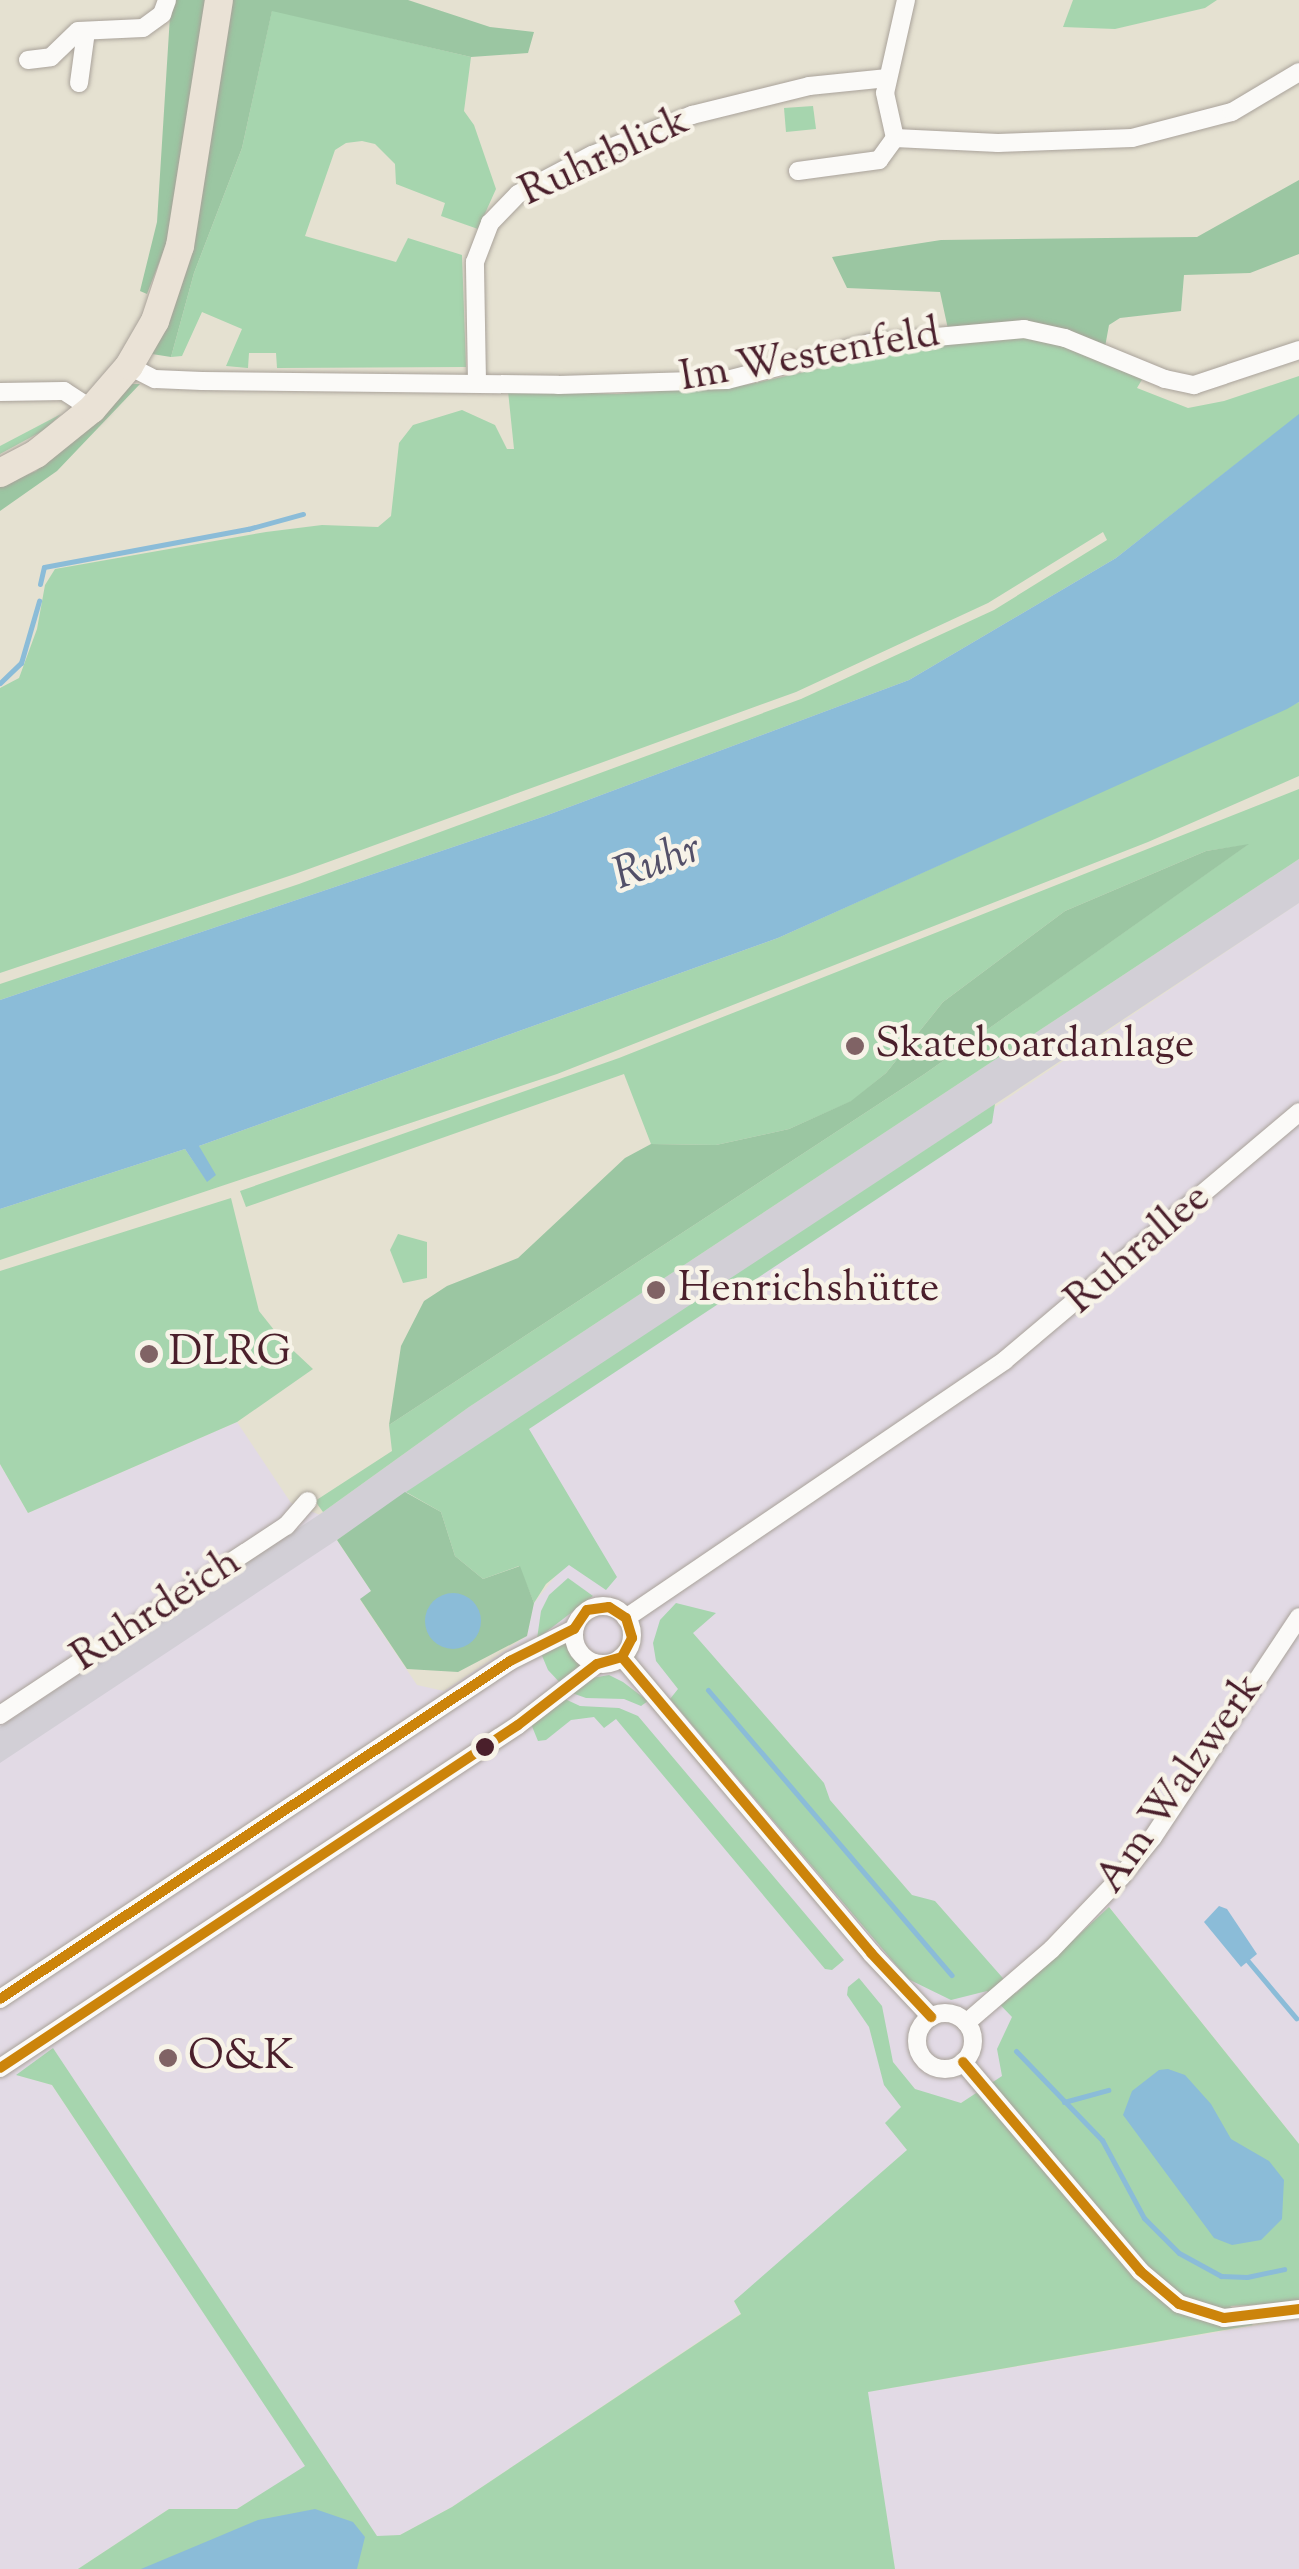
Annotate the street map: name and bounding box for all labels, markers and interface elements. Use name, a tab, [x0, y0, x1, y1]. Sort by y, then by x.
street label: Ruhrblick	[513, 97, 697, 219]
street label: Im Westenfeld	[676, 309, 944, 405]
water label: Ruhr	[607, 823, 709, 905]
place label: Skateboardanlage	[875, 1021, 1194, 1071]
marker: Skateboardanlage	[844, 1035, 866, 1057]
street label: Ruhrallee	[1057, 1174, 1221, 1326]
place label: Henrichshütte	[678, 1265, 939, 1315]
marker: Henrichshütte	[643, 1277, 669, 1303]
place label: DLRG	[169, 1329, 291, 1379]
marker: DLRG	[138, 1343, 160, 1365]
street label: Ruhrdeich	[63, 1538, 251, 1684]
street label: Am Walzwerk	[1087, 1664, 1275, 1904]
unlabelled marker	[475, 1737, 495, 1757]
place label: O&K	[188, 2033, 294, 2083]
marker: O&K	[157, 2047, 179, 2069]

